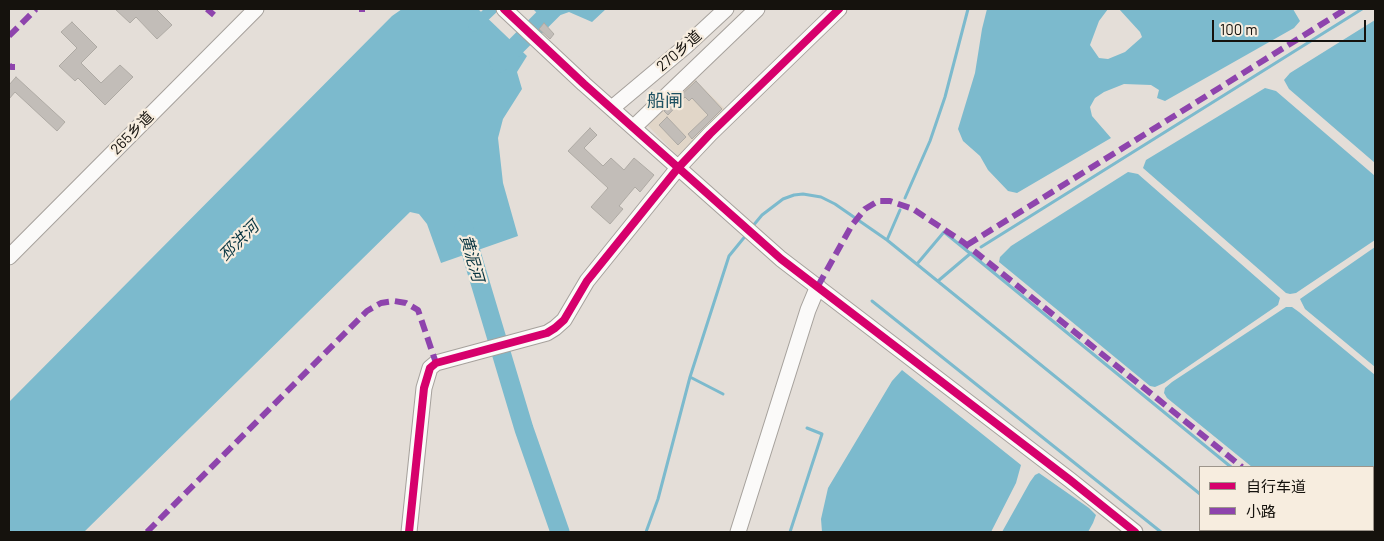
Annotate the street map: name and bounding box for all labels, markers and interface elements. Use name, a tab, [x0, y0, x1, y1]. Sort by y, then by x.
scale bar	[1214, 10, 1368, 42]
text: 100 m	[1220, 20, 1258, 38]
street label: 270乡道	[653, 27, 705, 75]
district label: 船闸	[647, 90, 683, 112]
street label: 265乡道	[107, 108, 157, 158]
water label: 邳洪河	[215, 217, 263, 265]
water label: 黄泥河	[456, 232, 488, 284]
legend	[1199, 466, 1374, 531]
text: 自行车道	[1246, 477, 1306, 495]
text: 小路	[1246, 502, 1276, 520]

